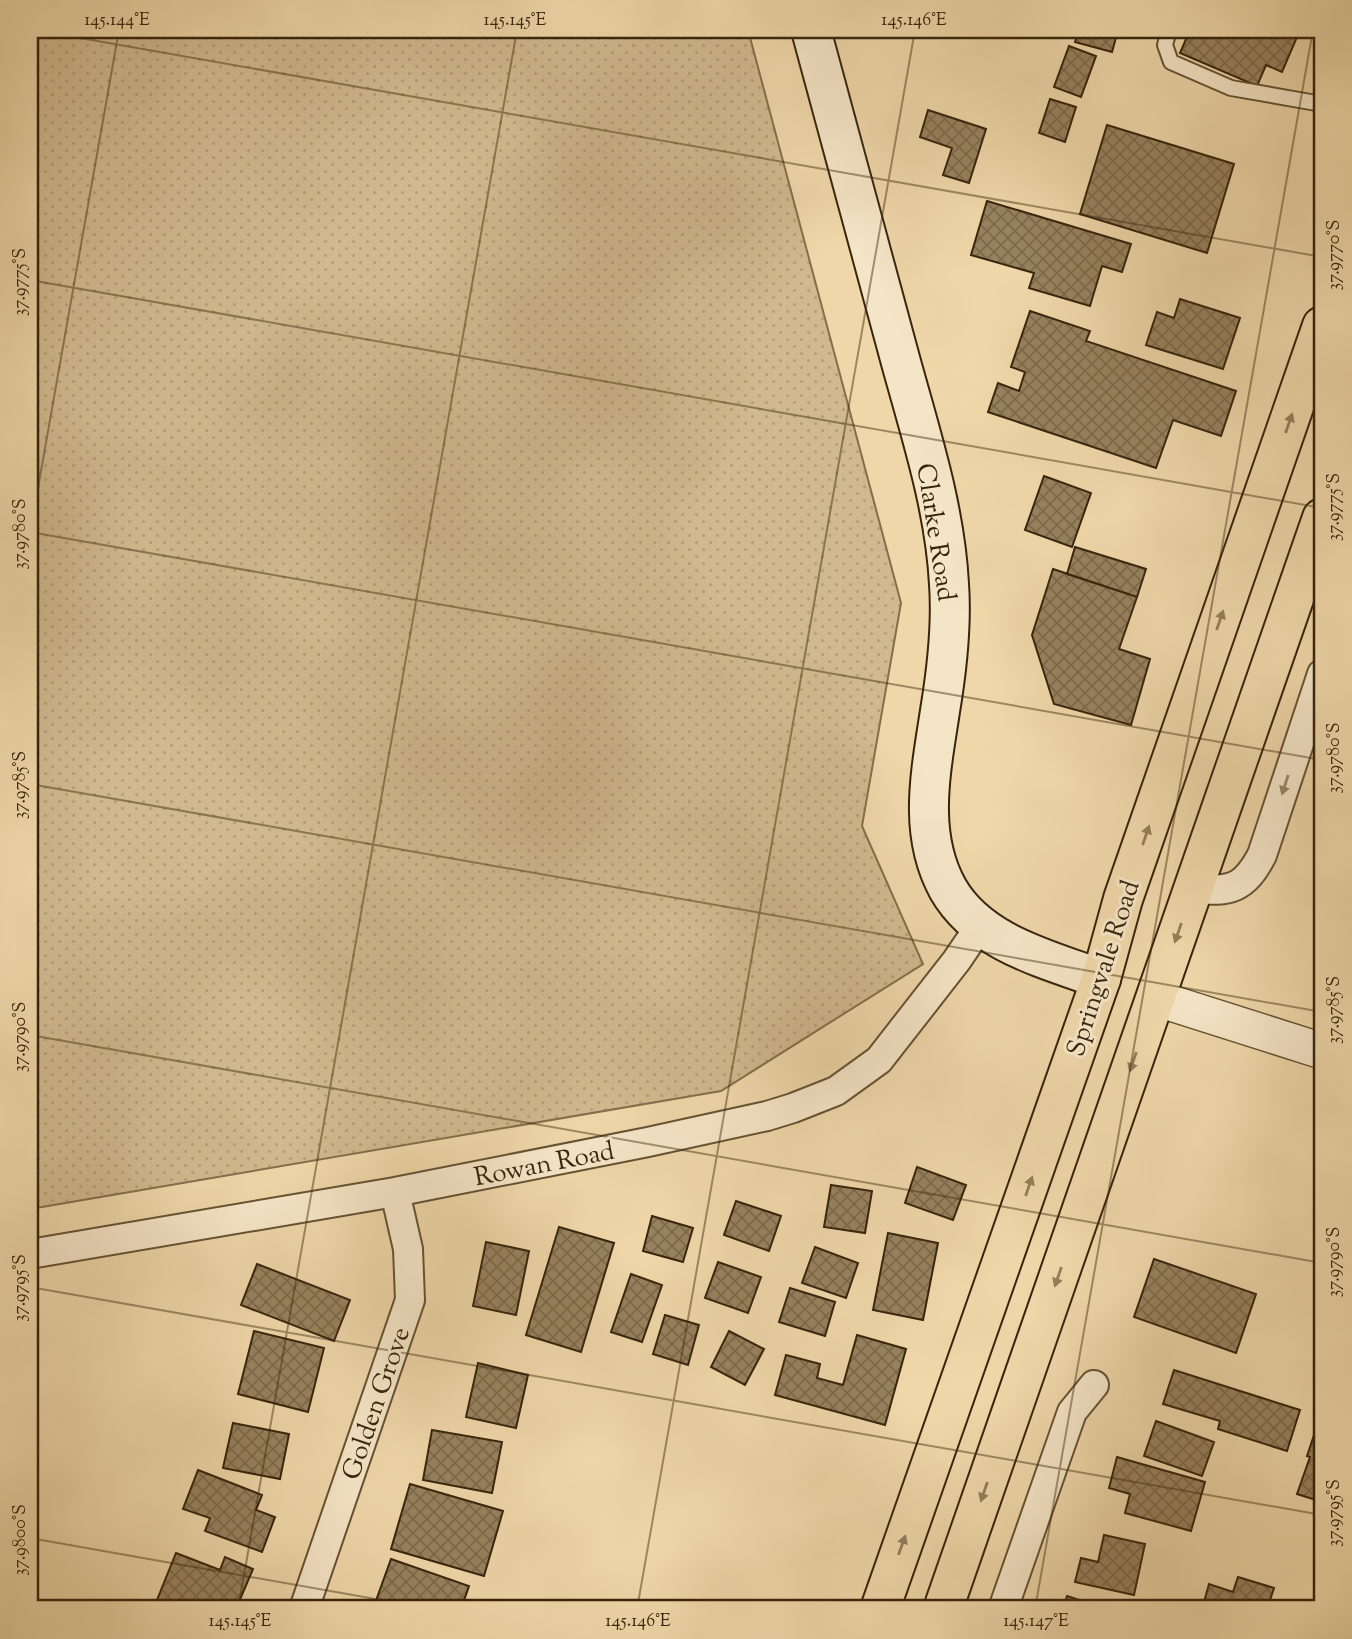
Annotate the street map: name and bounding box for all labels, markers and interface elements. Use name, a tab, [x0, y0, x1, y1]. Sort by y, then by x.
text: 145.144°E	[84, 8, 150, 34]
text: 145.145°E	[484, 8, 547, 34]
text: 145.146°E	[881, 8, 947, 34]
text: 37.9770°S	[1322, 220, 1348, 290]
text: 37.9775°S	[8, 248, 34, 316]
one-way arrow	[1284, 413, 1295, 434]
street label: Clarke Road	[905, 461, 964, 604]
text: 37.9775°S	[1322, 473, 1348, 541]
text: 37.9780°S	[8, 499, 34, 569]
one-way arrow	[1215, 610, 1226, 631]
text: 37.9780°S	[1322, 723, 1348, 793]
text: 37.9785°S	[8, 751, 34, 819]
one-way arrow	[1279, 775, 1290, 796]
one-way arrow	[1140, 824, 1151, 845]
street label: Springvale Road	[1058, 875, 1150, 1062]
one-way arrow	[1172, 923, 1183, 944]
text: 37.9785°S	[1322, 976, 1348, 1044]
text: 37.9790°S	[8, 1002, 34, 1072]
one-way arrow	[1127, 1052, 1138, 1073]
street label: Rowan Road	[471, 1134, 618, 1197]
one-way arrow	[1024, 1175, 1035, 1196]
text: 37.9790°S	[1322, 1227, 1348, 1297]
text: 37.9795°S	[8, 1254, 34, 1322]
one-way arrow	[1052, 1267, 1063, 1288]
street label: Golden Grove	[334, 1322, 421, 1485]
text: 37.9795°S	[1322, 1479, 1348, 1547]
one-way arrow	[978, 1482, 989, 1503]
text: 37.9800°S	[8, 1504, 34, 1576]
one-way arrow	[897, 1534, 908, 1555]
text: 145.145°E	[209, 1609, 272, 1635]
text: 145.146°E	[605, 1609, 671, 1635]
text: 145.147°E	[1003, 1609, 1069, 1635]

